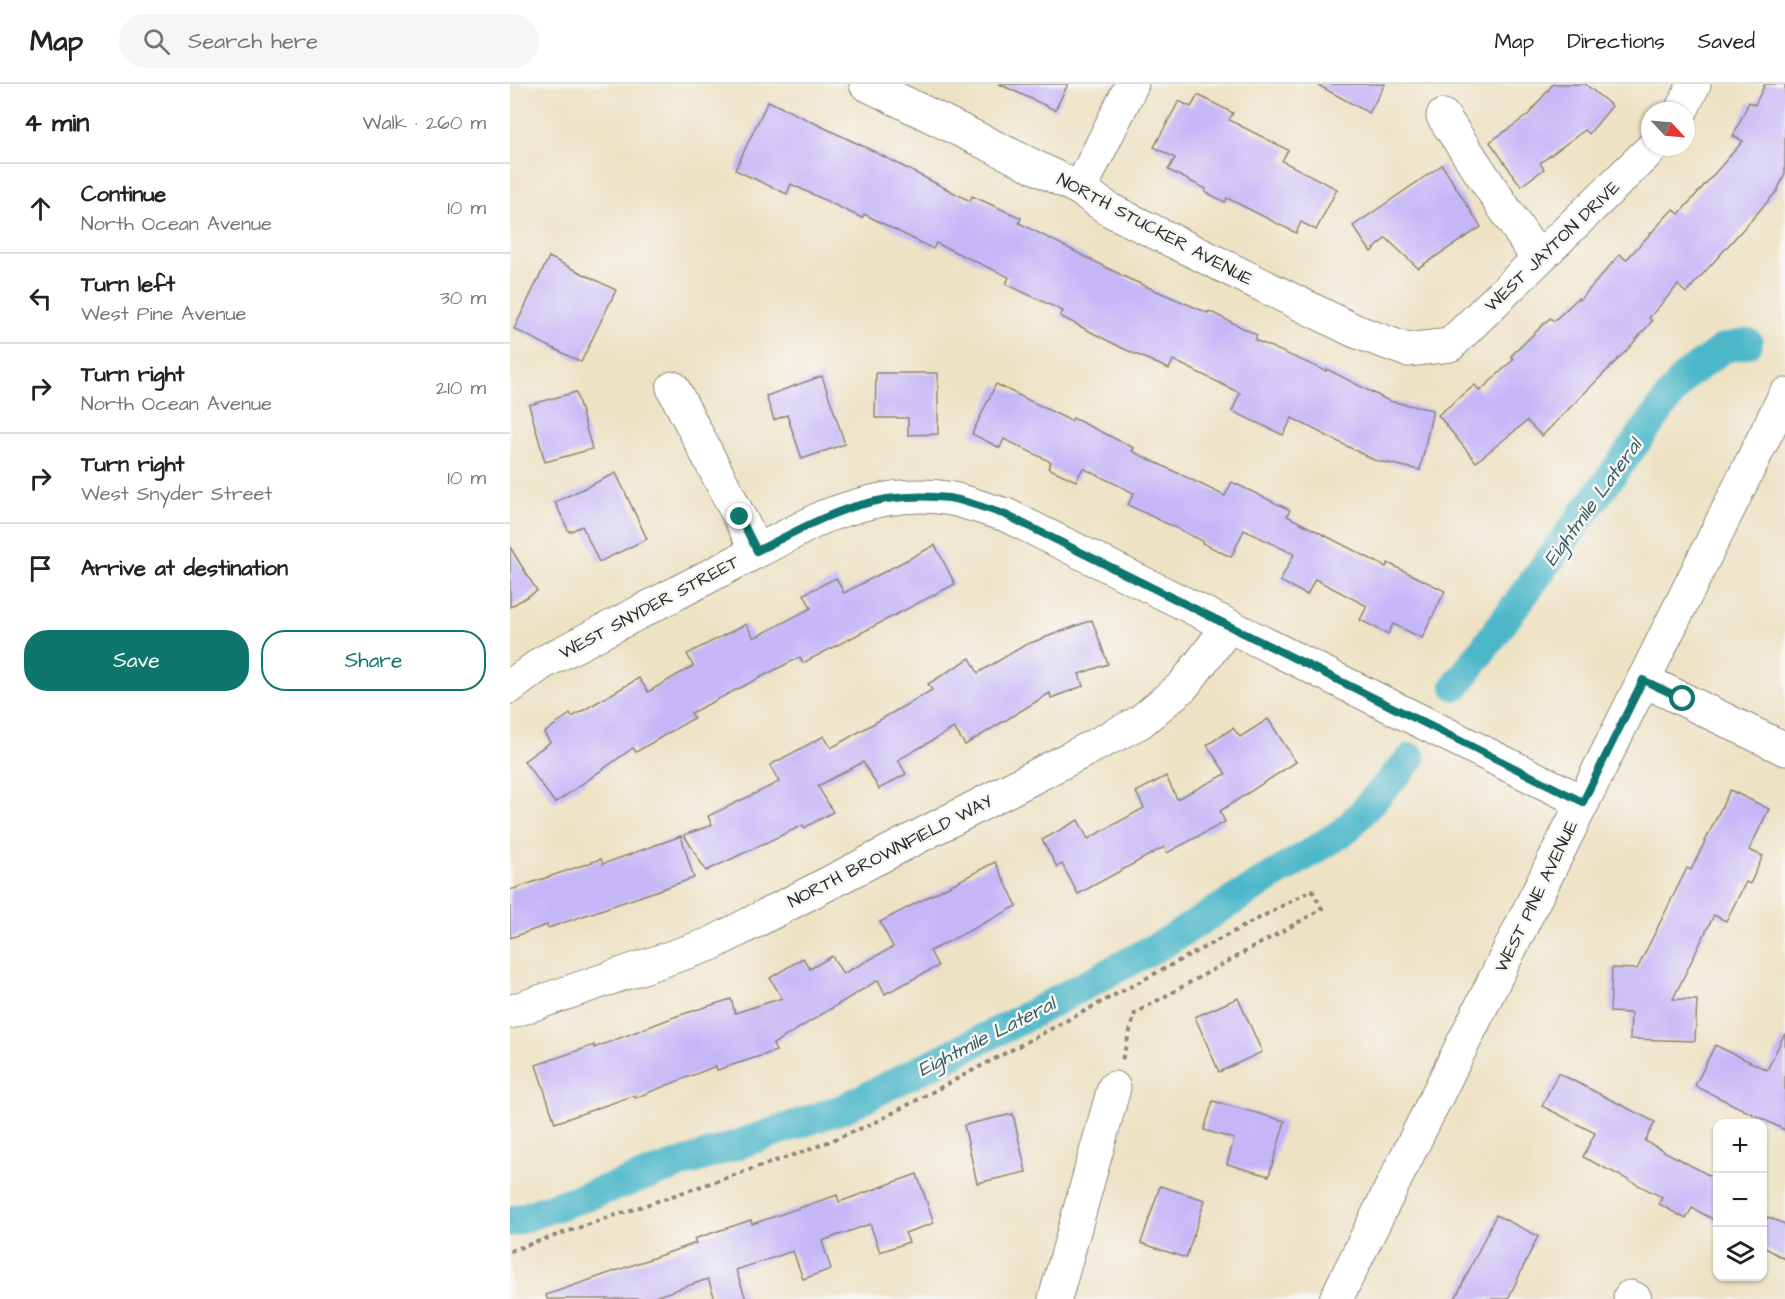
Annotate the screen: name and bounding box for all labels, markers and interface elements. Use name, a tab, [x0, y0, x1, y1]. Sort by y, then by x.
search box	[119, 14, 539, 68]
text: Map	[30, 22, 83, 61]
icon: search	[140, 25, 173, 58]
text: Search here	[188, 26, 318, 57]
text: Map	[1494, 27, 1534, 56]
text: Directions	[1567, 27, 1665, 56]
text: Saved	[1698, 27, 1755, 56]
north arrow	[1641, 102, 1695, 156]
text: 4 min	[24, 105, 89, 141]
text: Walk · 260 m	[363, 109, 486, 137]
street label: NORTH STUCKER AVENUE	[1053, 167, 1257, 292]
street label: WEST JAYTON DRIVE	[1479, 175, 1626, 318]
text: Continue	[81, 179, 166, 210]
icon: ahead	[24, 192, 57, 225]
text: 10 m	[447, 194, 486, 222]
text: North Ocean Avenue	[81, 210, 272, 238]
text: Turn left	[81, 269, 175, 300]
icon: left	[24, 282, 57, 315]
text: 30 m	[440, 284, 486, 312]
text: West Pine Avenue	[81, 300, 246, 328]
text: Turn right	[81, 359, 184, 390]
icon: right	[24, 372, 57, 405]
text: 210 m	[436, 374, 486, 402]
text: North Ocean Avenue	[81, 390, 272, 418]
water label: Eightmile Lateral	[1537, 431, 1651, 572]
text: Turn right	[81, 449, 184, 480]
icon: right	[24, 462, 57, 495]
text: 10 m	[447, 464, 486, 492]
text: West Snyder Street	[81, 480, 272, 508]
route end	[726, 503, 752, 529]
street label: WEST SNYDER STREET	[555, 549, 744, 666]
icon: arrive	[24, 552, 57, 585]
text: Arrive at destination	[81, 553, 288, 584]
button: Save	[24, 630, 249, 691]
button: Share	[261, 630, 486, 691]
route start	[1669, 685, 1695, 711]
street label: NORTH BROWNFIELD WAY	[784, 789, 997, 914]
street label: WEST PINE AVENUE	[1489, 816, 1584, 976]
water label: Eightmile Lateral	[913, 989, 1063, 1085]
map controls	[1713, 1119, 1767, 1281]
button: +	[1713, 1119, 1767, 1173]
button: −	[1713, 1173, 1767, 1227]
button: layers	[1713, 1227, 1767, 1281]

